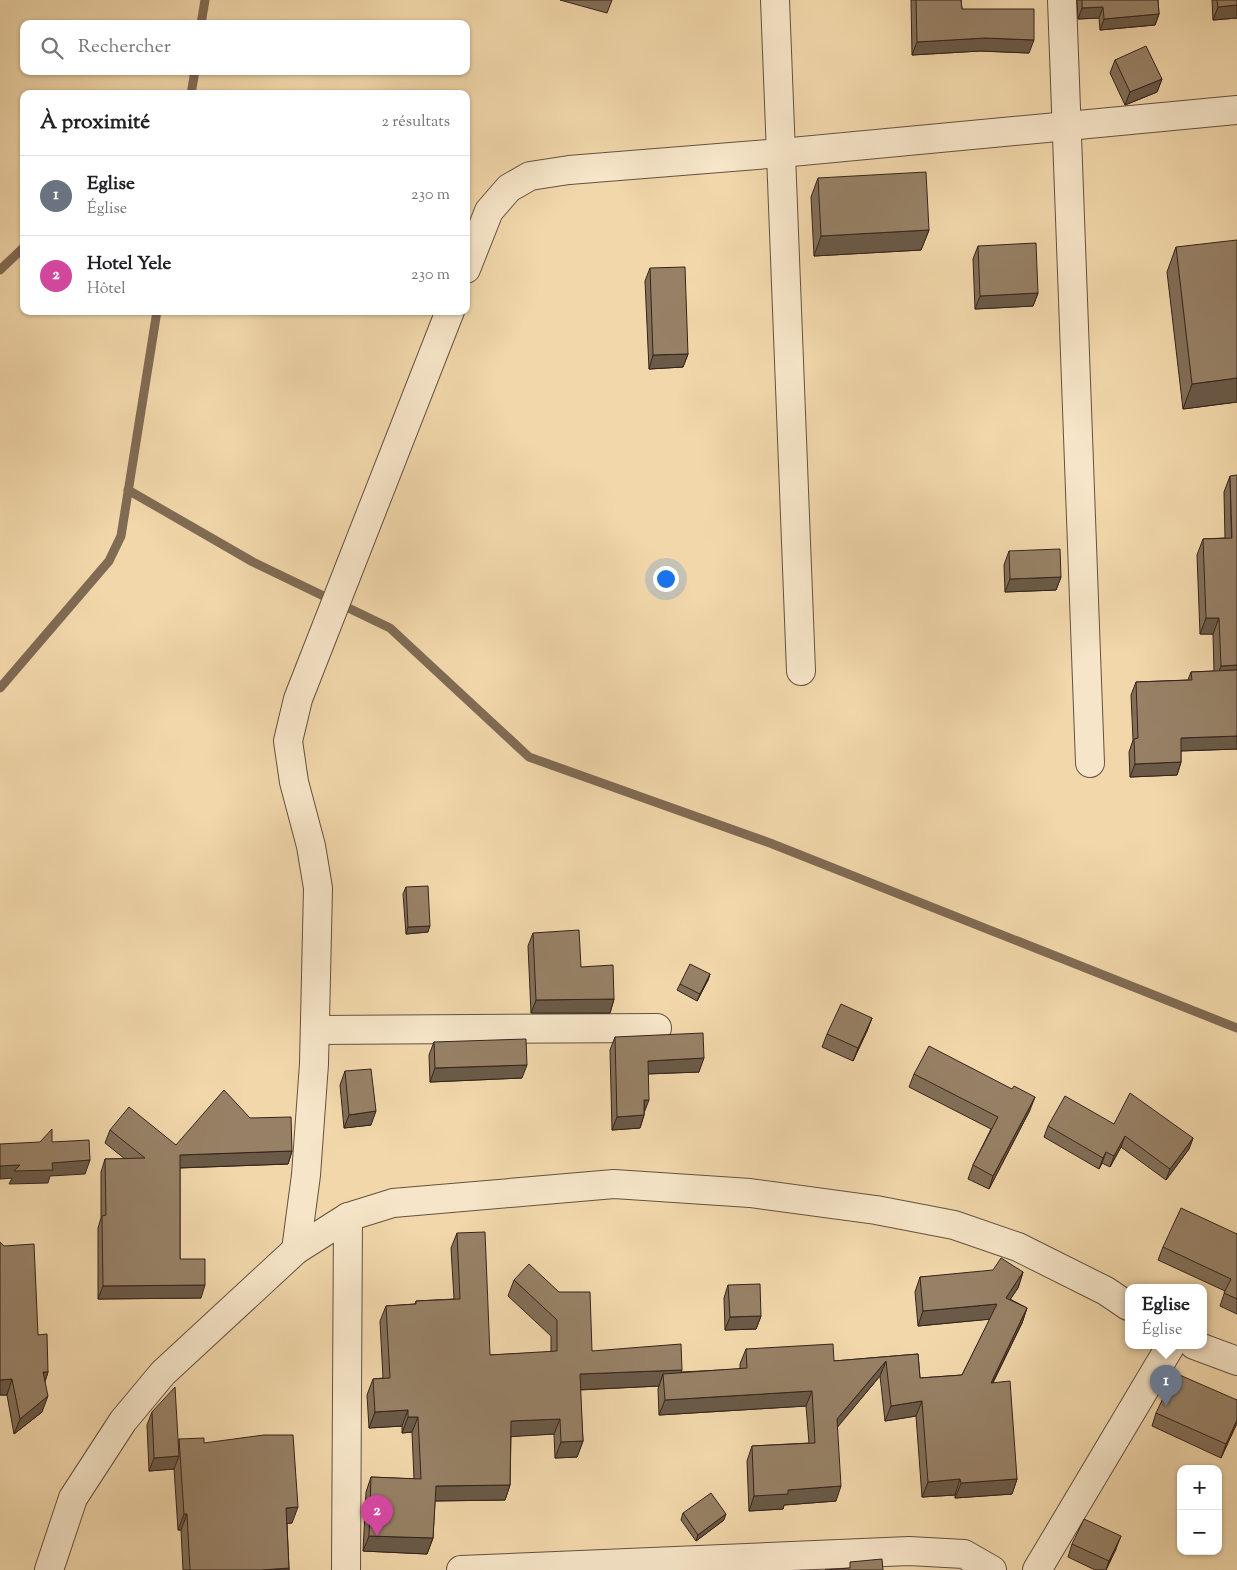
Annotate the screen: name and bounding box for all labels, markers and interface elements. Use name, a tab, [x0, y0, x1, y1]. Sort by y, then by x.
search box	[20, 20, 470, 75]
icon: search	[38, 34, 66, 62]
text: Rechercher	[78, 34, 171, 61]
text: À proximité	[40, 108, 150, 138]
text: 2 résultats	[381, 111, 450, 134]
text: Eglise	[87, 171, 135, 198]
text: 1	[53, 184, 59, 207]
text: 230 m	[411, 184, 450, 207]
text: Église	[87, 198, 127, 221]
text: Hotel Yele	[87, 251, 171, 278]
text: 2	[52, 264, 60, 287]
text: 230 m	[411, 264, 450, 287]
text: Hôtel	[87, 278, 126, 301]
your location	[653, 566, 679, 592]
popup	[1125, 1284, 1207, 1349]
text: Eglise	[1142, 1292, 1190, 1319]
text: Église	[1142, 1319, 1182, 1342]
pin: 1	[1150, 1365, 1182, 1406]
map controls	[1177, 1465, 1222, 1555]
button: +	[1177, 1465, 1222, 1510]
pin: 2	[361, 1495, 393, 1536]
button: −	[1177, 1510, 1222, 1555]

